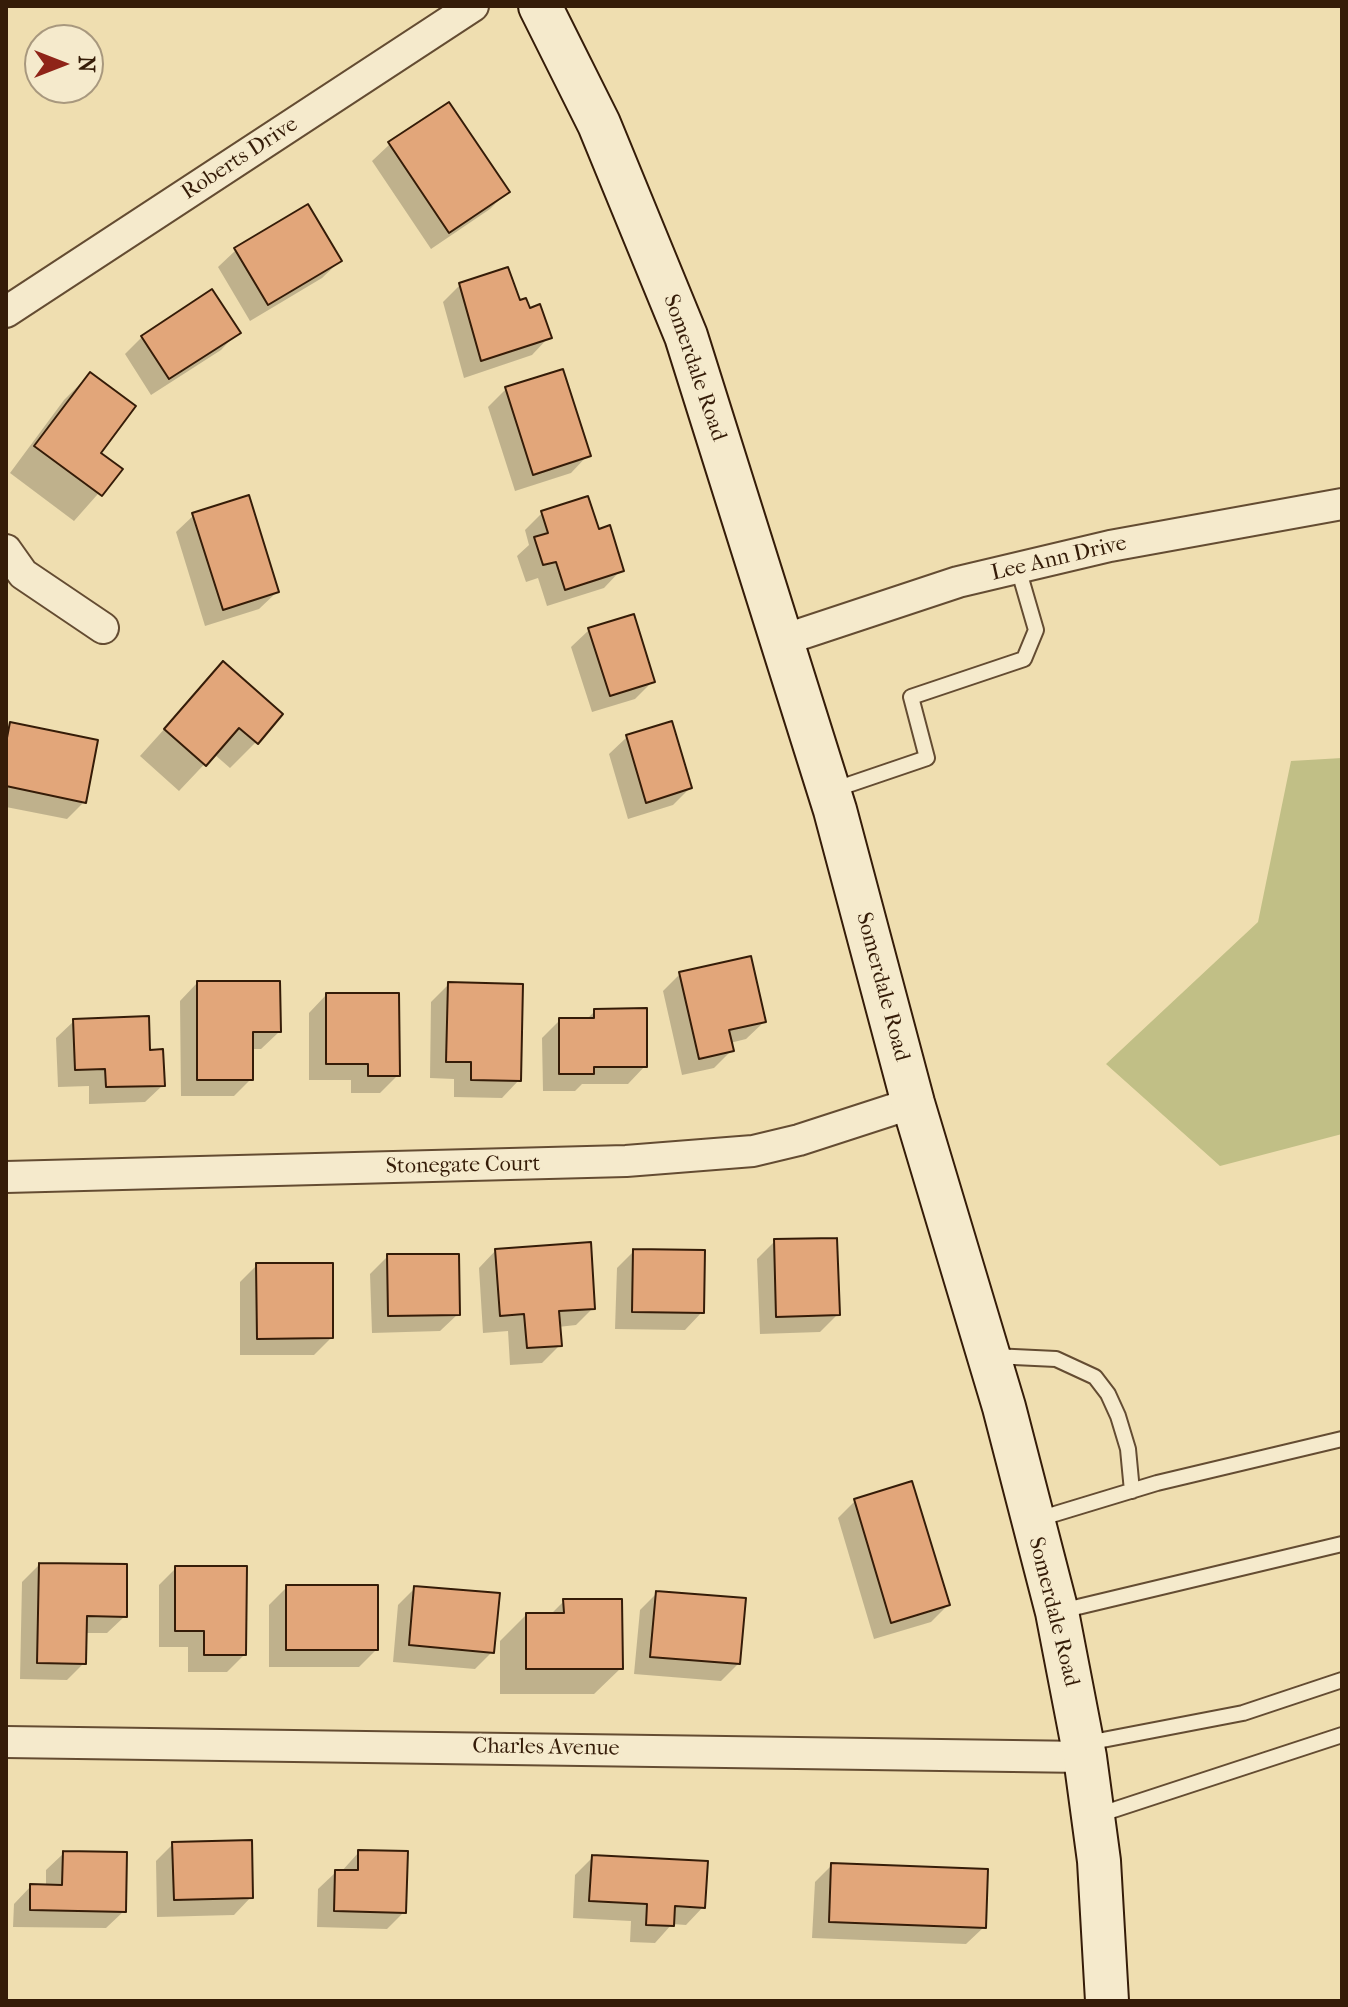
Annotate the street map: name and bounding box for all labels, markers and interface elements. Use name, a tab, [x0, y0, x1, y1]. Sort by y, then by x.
north arrow	[24, 24, 104, 104]
text: N	[73, 56, 99, 72]
street label: Roberts Drive	[177, 112, 303, 206]
street label: Somerdale Road	[657, 291, 731, 445]
street label: Lee Ann Drive	[989, 531, 1129, 587]
street label: Somerdale Road	[849, 910, 915, 1064]
street label: Stonegate Court	[385, 1151, 541, 1181]
street label: Somerdale Road	[1022, 1534, 1084, 1690]
street label: Charles Avenue	[472, 1734, 620, 1762]

